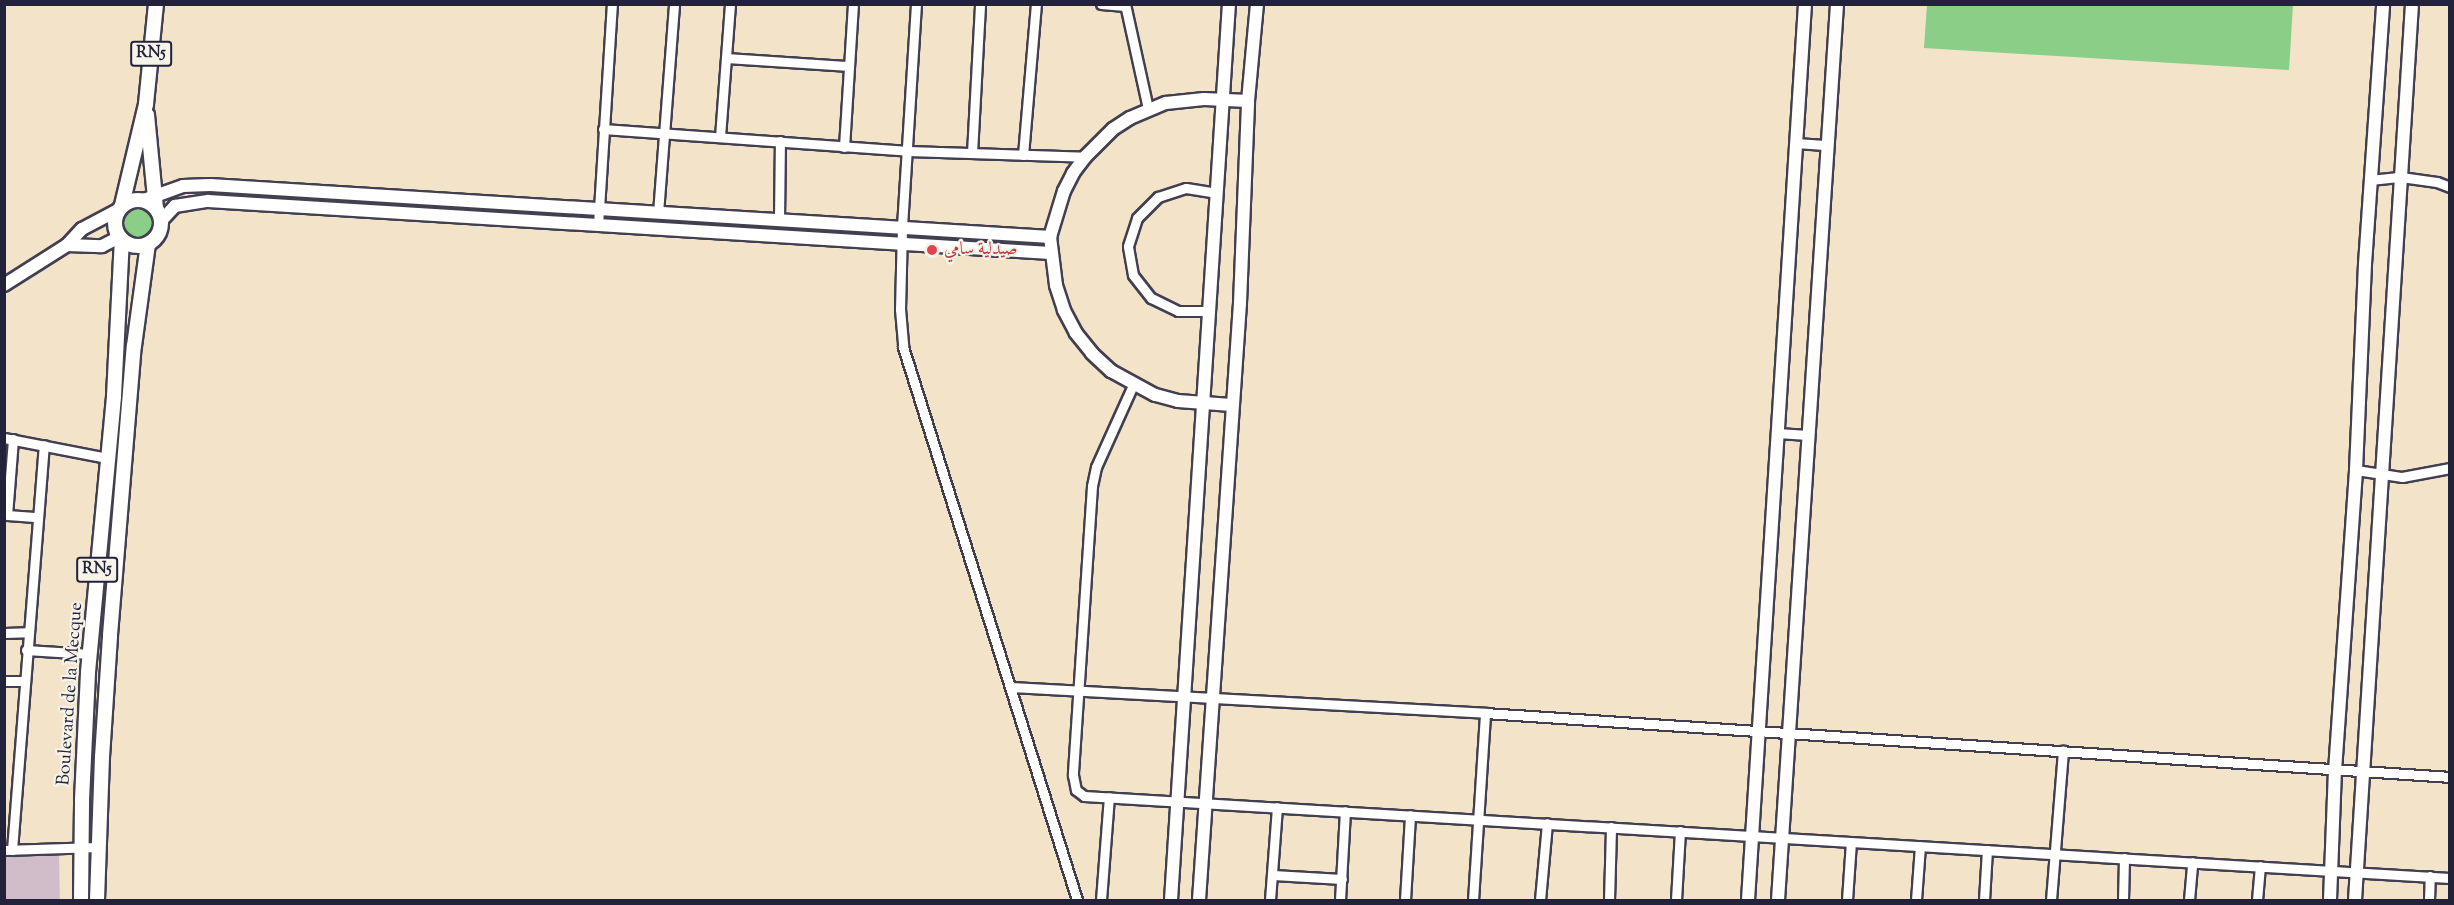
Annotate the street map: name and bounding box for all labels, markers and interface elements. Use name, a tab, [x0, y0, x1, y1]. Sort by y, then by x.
road number: RN5	[130, 41, 172, 67]
place label: صيدلية سامي	[944, 239, 1017, 261]
marker: صيدلية سامي	[925, 243, 939, 257]
road number: RN5	[76, 557, 118, 583]
street label: Boulevard de la Mecque	[54, 602, 88, 786]

